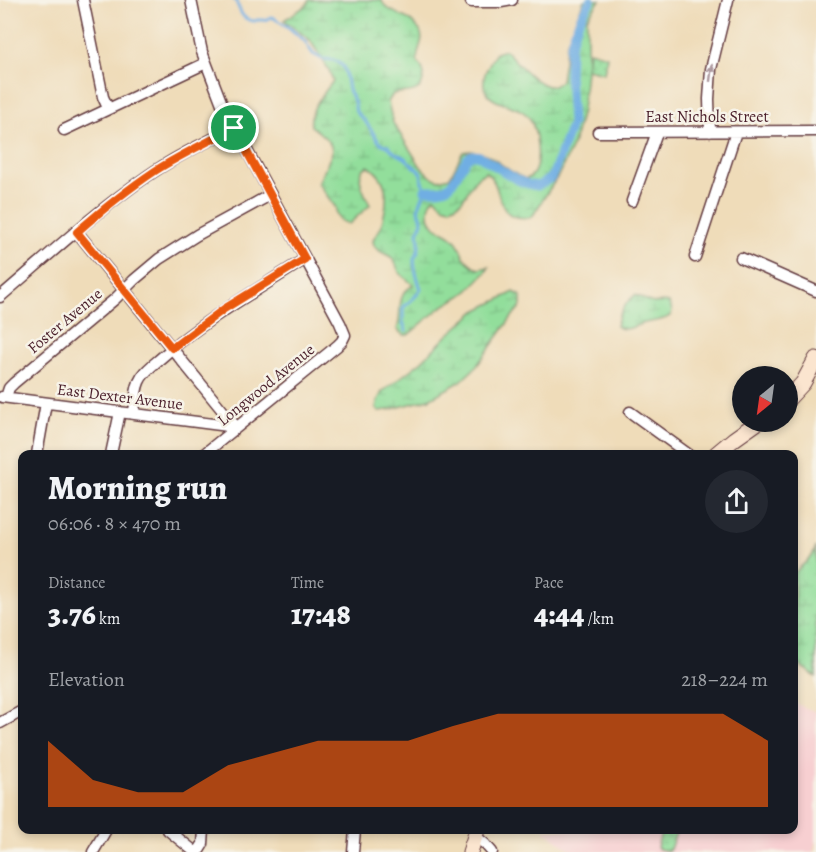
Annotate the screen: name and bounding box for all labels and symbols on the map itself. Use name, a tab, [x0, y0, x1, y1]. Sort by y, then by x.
one-way arrow	[706, 64, 716, 83]
pin	[208, 102, 259, 153]
street label: East Nichols Street	[645, 106, 769, 128]
street label: Foster Avenue	[23, 283, 107, 359]
street label: Longwood Avenue	[213, 339, 319, 431]
north arrow	[732, 366, 798, 432]
street label: East Dexter Avenue	[56, 378, 184, 416]

